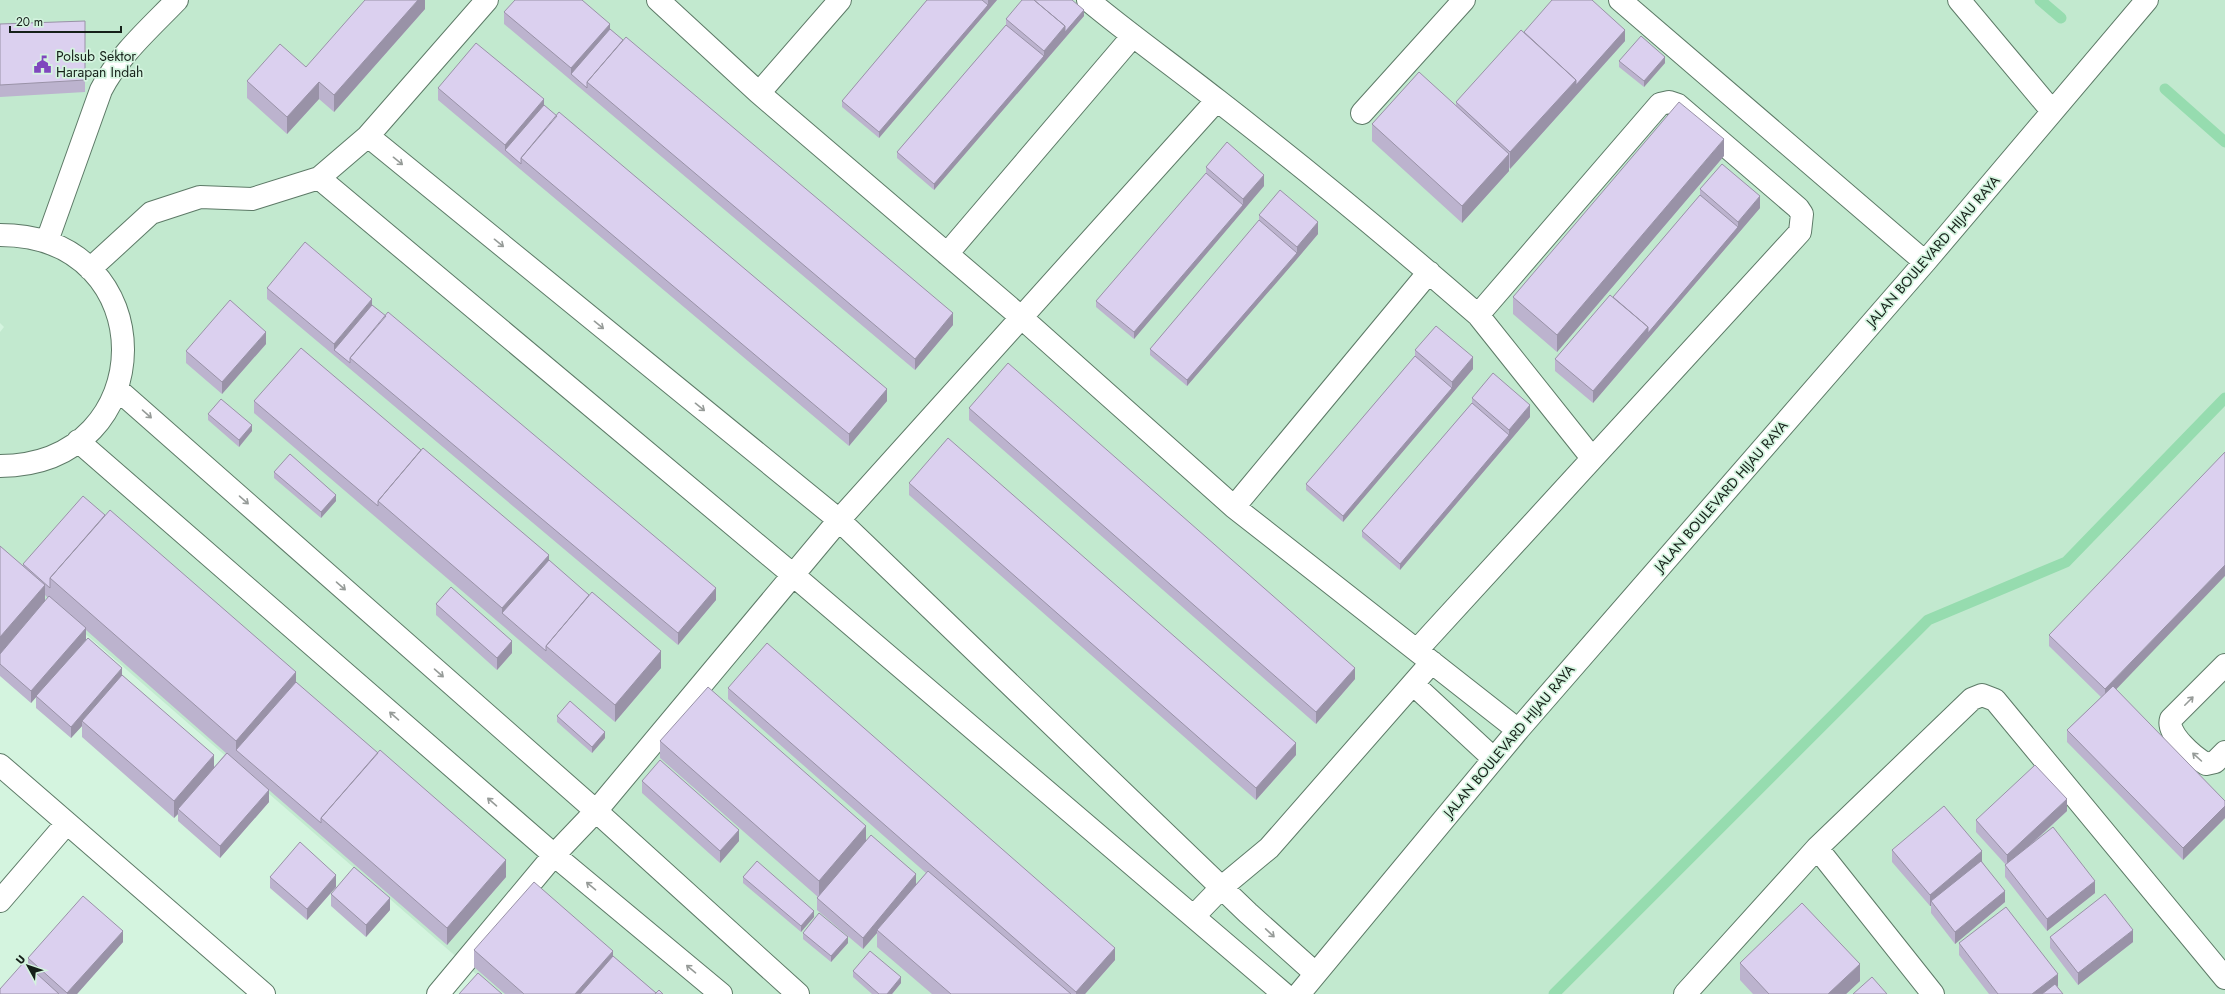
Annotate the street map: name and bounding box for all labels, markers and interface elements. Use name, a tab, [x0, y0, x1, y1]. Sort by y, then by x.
scale bar	[10, 8, 121, 34]
text: 20 m	[16, 13, 43, 31]
place label: Polsub Sektor Harapan Indah	[56, 46, 143, 82]
public building icon: Polsub Sektor Harapan Indah	[33, 54, 53, 74]
one-way arrow	[392, 156, 403, 165]
street label: JALAN BOULEVARD HIJAU RAYA	[1860, 170, 2005, 333]
one-way arrow	[493, 239, 504, 247]
one-way arrow	[594, 321, 605, 330]
one-way arrow	[695, 403, 706, 412]
one-way arrow	[141, 410, 152, 419]
street label: JALAN BOULEVARD HIJAU RAYA	[1648, 415, 1793, 578]
one-way arrow	[239, 496, 249, 505]
one-way arrow	[336, 582, 347, 591]
street label: JALAN BOULEVARD HIJAU RAYA	[1437, 659, 1580, 824]
one-way arrow	[434, 668, 444, 677]
one-way arrow	[2184, 696, 2194, 706]
one-way arrow	[389, 712, 399, 721]
one-way arrow	[2192, 753, 2202, 762]
one-way arrow	[487, 797, 497, 806]
one-way arrow	[585, 882, 596, 891]
one-way arrow	[1264, 928, 1274, 937]
north arrow	[8, 946, 48, 986]
text: U	[12, 951, 29, 968]
one-way arrow	[685, 965, 696, 974]

